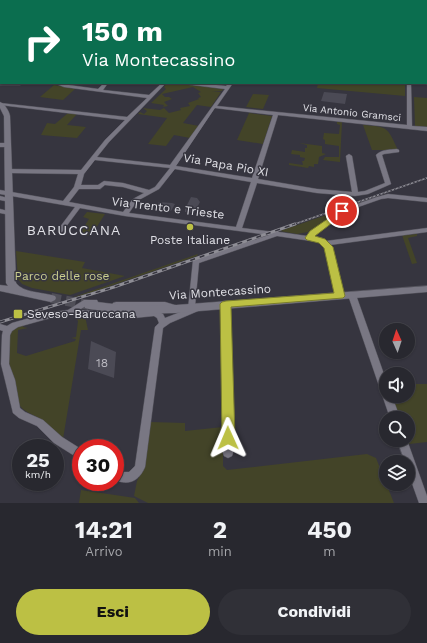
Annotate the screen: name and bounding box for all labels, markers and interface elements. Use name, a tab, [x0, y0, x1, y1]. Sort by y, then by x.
text: 150 m	[82, 15, 163, 48]
icon: right	[16, 16, 68, 68]
text: Via Montecassino	[82, 49, 235, 70]
street label: Via Antonio Gramsci	[302, 102, 402, 123]
street label: Via Papa Pio XI	[182, 151, 270, 179]
street label: Via Trento e Trieste	[111, 194, 225, 222]
pin	[325, 194, 359, 228]
icon: arrive	[331, 200, 353, 222]
district label: BARUCCANA	[27, 222, 121, 238]
marker: Poste Italiane	[185, 222, 195, 232]
place label: Poste Italiane	[150, 233, 230, 247]
park label: Parco delle rose	[15, 269, 109, 283]
street label: Via Montecassino	[169, 281, 271, 303]
place label: Seveso-Baruccana	[27, 307, 136, 321]
marker: Seveso-Baruccana	[12, 308, 24, 320]
north arrow	[379, 323, 415, 359]
map controls	[379, 323, 415, 491]
house number: 18	[96, 356, 108, 370]
button: sound	[379, 367, 415, 403]
button: search	[379, 411, 415, 447]
position arrow	[207, 417, 249, 459]
speed limit sign: 30	[72, 439, 124, 491]
text: 25	[26, 448, 50, 472]
button: layers	[379, 455, 415, 491]
text: km/h	[25, 469, 51, 480]
text: 14:21	[75, 516, 133, 544]
text: 2	[213, 516, 227, 544]
text: 450	[307, 516, 352, 544]
text: Arrivo	[85, 544, 123, 559]
text: min	[208, 544, 232, 559]
text: m	[323, 544, 336, 559]
button: Esci	[16, 589, 210, 635]
button: Condividi	[218, 589, 411, 635]

